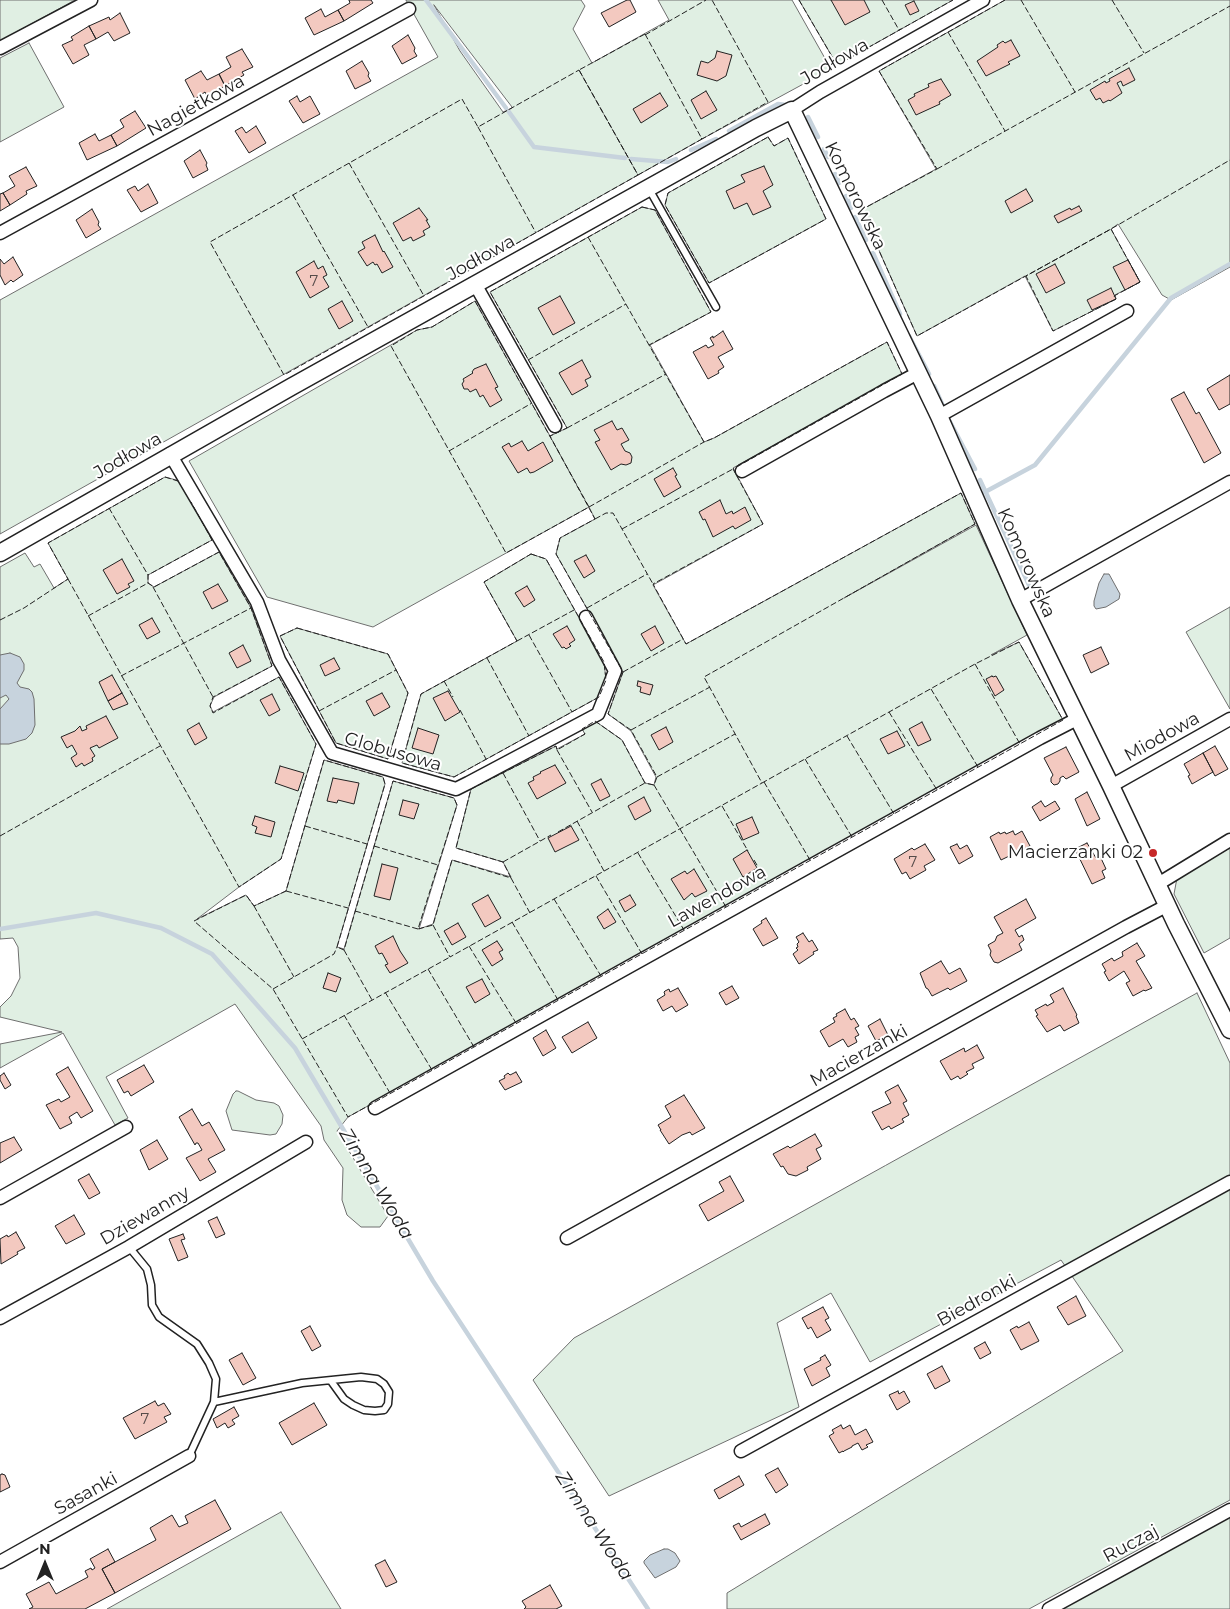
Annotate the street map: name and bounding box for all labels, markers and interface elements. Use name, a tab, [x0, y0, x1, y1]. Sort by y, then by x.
street label: Jodłowa	[797, 34, 873, 90]
street label: Nagietkowa	[143, 70, 249, 142]
street label: Komorowska	[819, 138, 891, 254]
street label: Jodłowa	[443, 230, 519, 286]
house number: 7	[310, 273, 318, 291]
street label: Jodłowa	[90, 428, 166, 484]
street label: Komorowska	[992, 505, 1060, 621]
street label: Miodowa	[1121, 708, 1203, 766]
street label: Globusowa	[342, 728, 444, 776]
place label: Macierzanki 02	[1008, 842, 1143, 864]
marker: Macierzanki 02	[1147, 847, 1159, 859]
house number: 7	[909, 854, 917, 872]
street label: Lawendowa	[664, 861, 770, 933]
street label: Macierzanki	[806, 1020, 912, 1092]
water label: Zimna Woda	[334, 1124, 418, 1244]
street label: Dziewanny	[97, 1182, 193, 1250]
street label: Biedronki	[933, 1270, 1021, 1332]
house number: 7	[141, 1411, 149, 1429]
water label: Zimna Woda	[550, 1467, 638, 1585]
street label: Sasanki	[51, 1468, 121, 1520]
street label: Ruczaj	[1100, 1520, 1162, 1568]
north arrow	[20, 1539, 70, 1589]
text: N	[39, 1540, 51, 1558]

